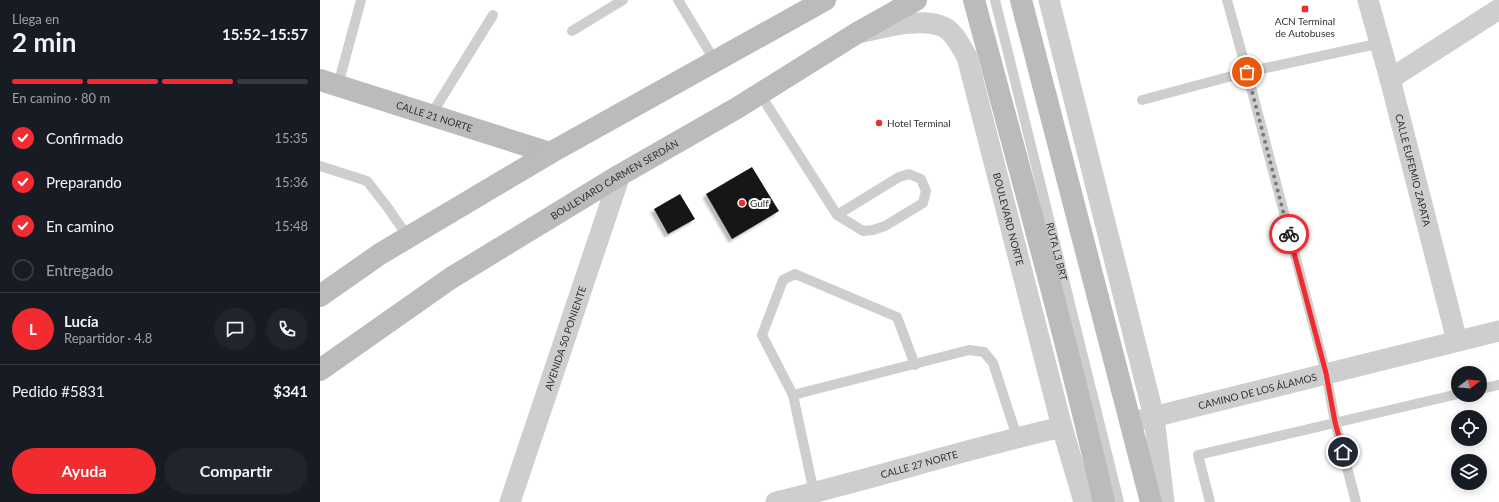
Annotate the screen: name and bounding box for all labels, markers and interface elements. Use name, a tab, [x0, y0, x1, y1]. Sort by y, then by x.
marker: ACN Terminal de Autobuses	[1300, 4, 1310, 14]
text: Llega en	[12, 11, 59, 27]
place label: ACN Terminal de Autobuses	[1275, 15, 1335, 39]
text: 15:52–15:57	[222, 25, 308, 43]
text: 2 min	[12, 26, 76, 58]
pin	[1230, 55, 1264, 89]
icon: bag	[1236, 61, 1258, 83]
text: En camino · 80 m	[12, 90, 110, 106]
street label: CALLE 21 NORTE	[395, 99, 474, 134]
street label: CALLE EUFEMIO ZAPATA	[1393, 112, 1433, 228]
place label: Hotel Terminal	[887, 117, 951, 129]
marker: Hotel Terminal	[874, 118, 884, 128]
icon: check	[12, 127, 34, 149]
text: Confirmado	[46, 129, 123, 147]
text: 15:35	[275, 130, 308, 146]
street label: BOULEVARD CARMEN SERDÁN	[548, 137, 681, 222]
icon: check	[12, 171, 34, 193]
street label: BOULEVARD NORTE	[991, 171, 1026, 267]
text: Preparando	[46, 173, 122, 191]
text: 15:36	[275, 174, 308, 190]
place label: Gulf	[750, 197, 769, 209]
marker: Gulf	[737, 198, 747, 208]
courier	[1269, 214, 1309, 254]
icon: check	[12, 215, 34, 237]
text: En camino	[46, 217, 114, 235]
text: 15:48	[275, 218, 308, 234]
street label: RUTA L3 BRT	[1044, 221, 1070, 282]
icon: bike	[1278, 223, 1300, 245]
text: Entregado	[46, 261, 113, 279]
street label: AVENIDA 50 PONIENTE	[542, 284, 588, 392]
button: chat	[214, 308, 256, 350]
button: phone	[266, 308, 308, 350]
text: Lucía	[64, 312, 99, 330]
text: L	[29, 320, 37, 338]
text: Repartidor · 4.8	[64, 330, 152, 346]
north arrow	[1451, 366, 1487, 402]
map controls	[1451, 366, 1487, 490]
street label: CAMINO DE LOS ÁLAMOS	[1197, 371, 1318, 412]
text: Pedido #5831	[12, 382, 105, 400]
text: $341	[273, 382, 308, 400]
button: locate	[1451, 410, 1487, 446]
pin	[1326, 435, 1360, 469]
icon: home	[1332, 441, 1354, 463]
button: Ayuda	[12, 448, 156, 494]
button: Compartir	[164, 448, 308, 494]
street label: CALLE 27 NORTE	[879, 448, 959, 480]
button: layers	[1451, 454, 1487, 490]

